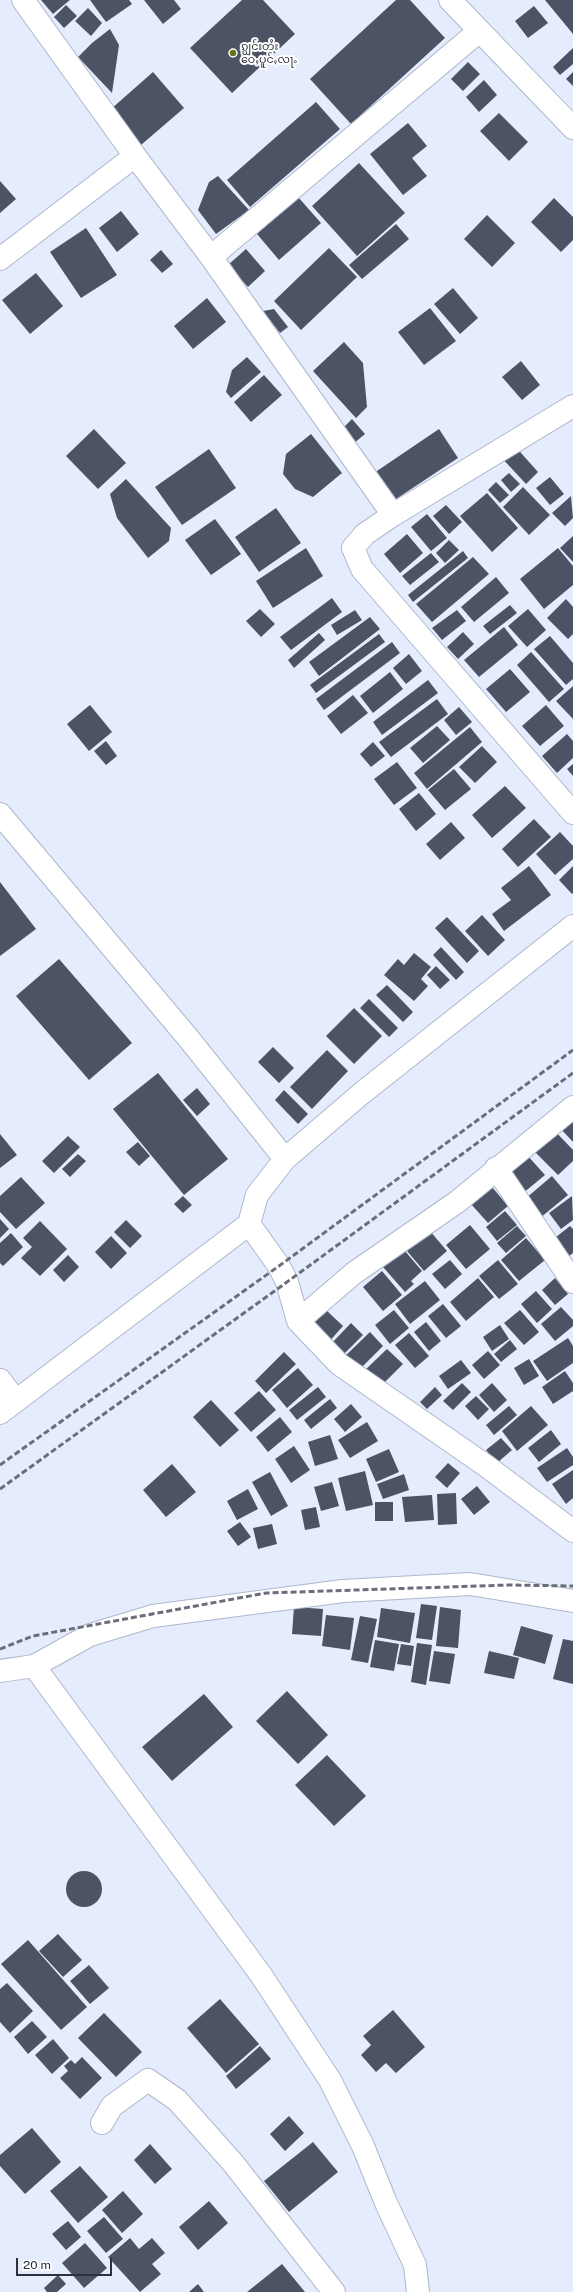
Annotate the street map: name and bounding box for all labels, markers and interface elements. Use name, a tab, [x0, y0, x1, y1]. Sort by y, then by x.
place label: ၵျွင်းတႆး ဝေႇပူင်ႇလႃႉ	[241, 40, 297, 66]
marker: ၵျွင်းတႆး ဝေႇပူင်ႇလႃႉ	[228, 48, 238, 58]
scale bar	[18, 2250, 114, 2276]
text: 20 m	[23, 2258, 51, 2272]

